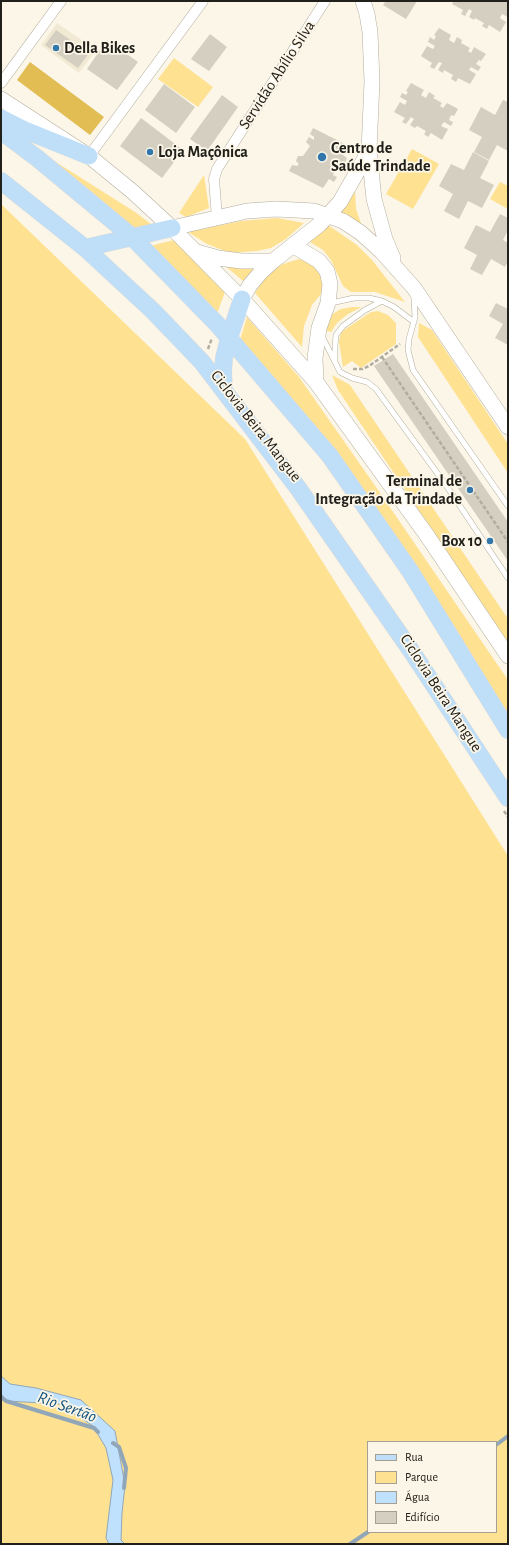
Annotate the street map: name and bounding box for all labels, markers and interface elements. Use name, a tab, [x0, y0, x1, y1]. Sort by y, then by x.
street label: Servidão Abílio Silva	[235, 17, 319, 133]
place label: Della Bikes	[64, 38, 135, 58]
marker: Della Bikes	[51, 43, 61, 53]
place label: Centro de Saúde Trindade	[331, 138, 431, 176]
place label: Loja Maçônica	[158, 142, 248, 162]
marker: Loja Maçônica	[145, 147, 155, 157]
marker: Centro de Saúde Trindade	[316, 151, 328, 163]
street label: Ciclovia Beira Mangue	[206, 366, 306, 486]
place label: Terminal de Integração da Trindade	[315, 471, 462, 509]
marker: Terminal de Integração da Trindade	[465, 485, 475, 495]
place label: Box 10	[441, 531, 482, 551]
marker: Box 10	[485, 536, 495, 546]
street label: Ciclovia Beira Mangue	[396, 630, 486, 756]
water label: Rio Sertão	[35, 1387, 99, 1427]
legend	[367, 1441, 497, 1533]
text: Rua	[405, 1451, 423, 1463]
text: Parque	[405, 1471, 438, 1483]
text: Água	[405, 1491, 429, 1503]
text: Edifício	[405, 1511, 440, 1523]

